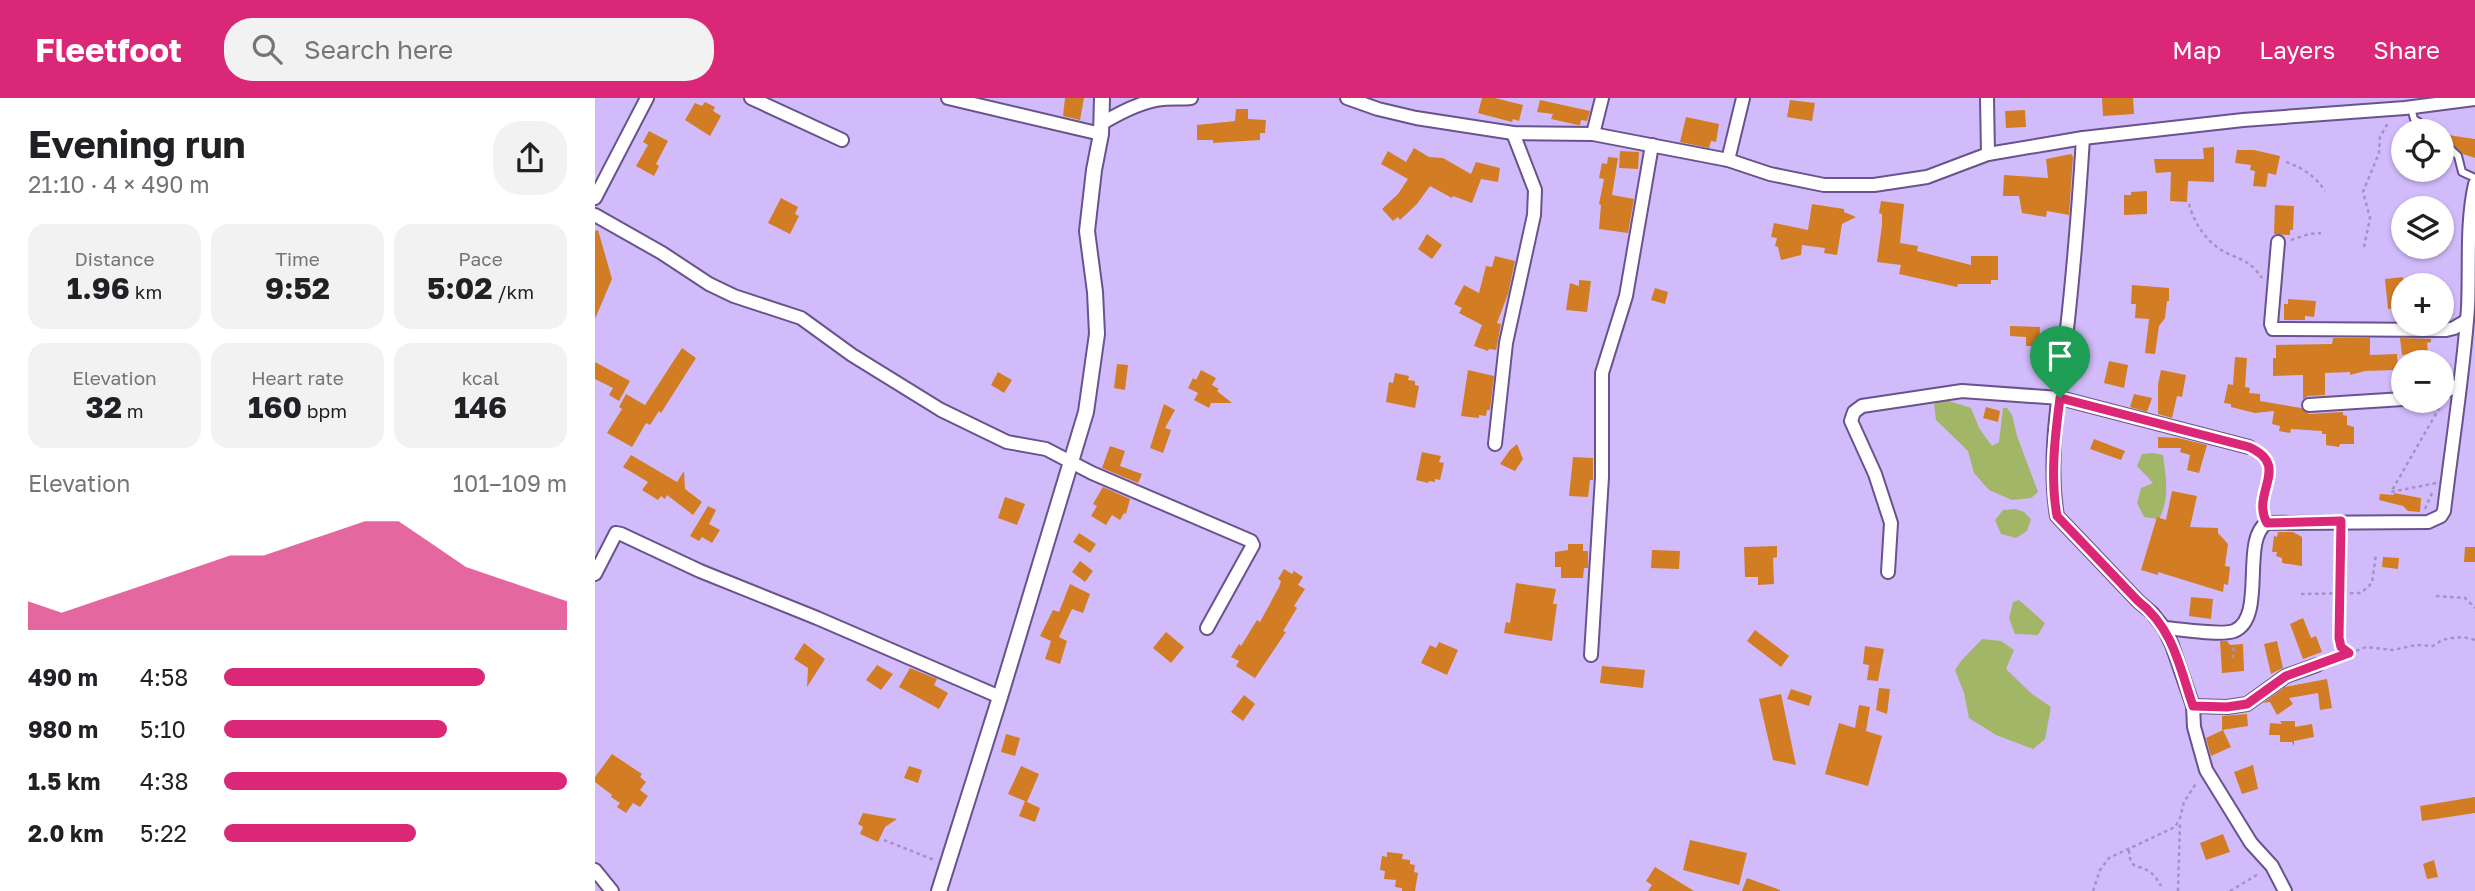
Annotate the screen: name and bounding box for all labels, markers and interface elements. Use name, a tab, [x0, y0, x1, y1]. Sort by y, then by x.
search box	[224, 18, 714, 81]
text: Fleetfoot	[35, 30, 182, 69]
icon: search	[248, 30, 286, 68]
text: Search here	[304, 34, 453, 65]
text: Map	[2172, 35, 2221, 64]
text: Layers	[2259, 35, 2335, 64]
text: Share	[2373, 35, 2440, 64]
map controls	[2391, 119, 2454, 413]
button: locate	[2391, 119, 2454, 182]
text: Evening run	[28, 121, 246, 166]
button: share	[493, 121, 567, 195]
text: 21:10 · 4 × 490 m	[28, 170, 210, 198]
button: layers	[2391, 196, 2454, 259]
text: Distance	[75, 247, 154, 270]
text: Time	[275, 247, 320, 270]
text: Pace	[458, 247, 503, 270]
text: 1.96	[67, 270, 130, 306]
text: 9:52	[265, 270, 330, 306]
text: 5:02	[427, 270, 493, 306]
button: +	[2391, 273, 2454, 336]
text: km	[130, 280, 162, 303]
text: /km	[493, 280, 534, 303]
pin	[2030, 326, 2090, 398]
icon: arrive	[2041, 337, 2079, 375]
button: −	[2391, 350, 2454, 413]
text: Elevation	[72, 366, 157, 389]
text: Heart rate	[251, 366, 344, 389]
text: kcal	[462, 366, 499, 389]
text: 32	[85, 389, 122, 425]
text: 160	[248, 389, 302, 425]
text: 146	[454, 389, 507, 425]
text: m	[122, 399, 144, 422]
text: bpm	[302, 399, 347, 422]
text: Elevation	[28, 469, 130, 497]
text: 101–109 m	[453, 469, 567, 497]
text: 490 m	[28, 663, 98, 691]
text: 4:58	[140, 663, 188, 691]
text: 980 m	[28, 715, 98, 743]
text: 5:10	[140, 715, 186, 743]
text: 1.5 km	[28, 767, 100, 795]
text: 4:38	[140, 767, 188, 795]
text: 2.0 km	[28, 819, 104, 847]
text: 5:22	[140, 819, 187, 847]

